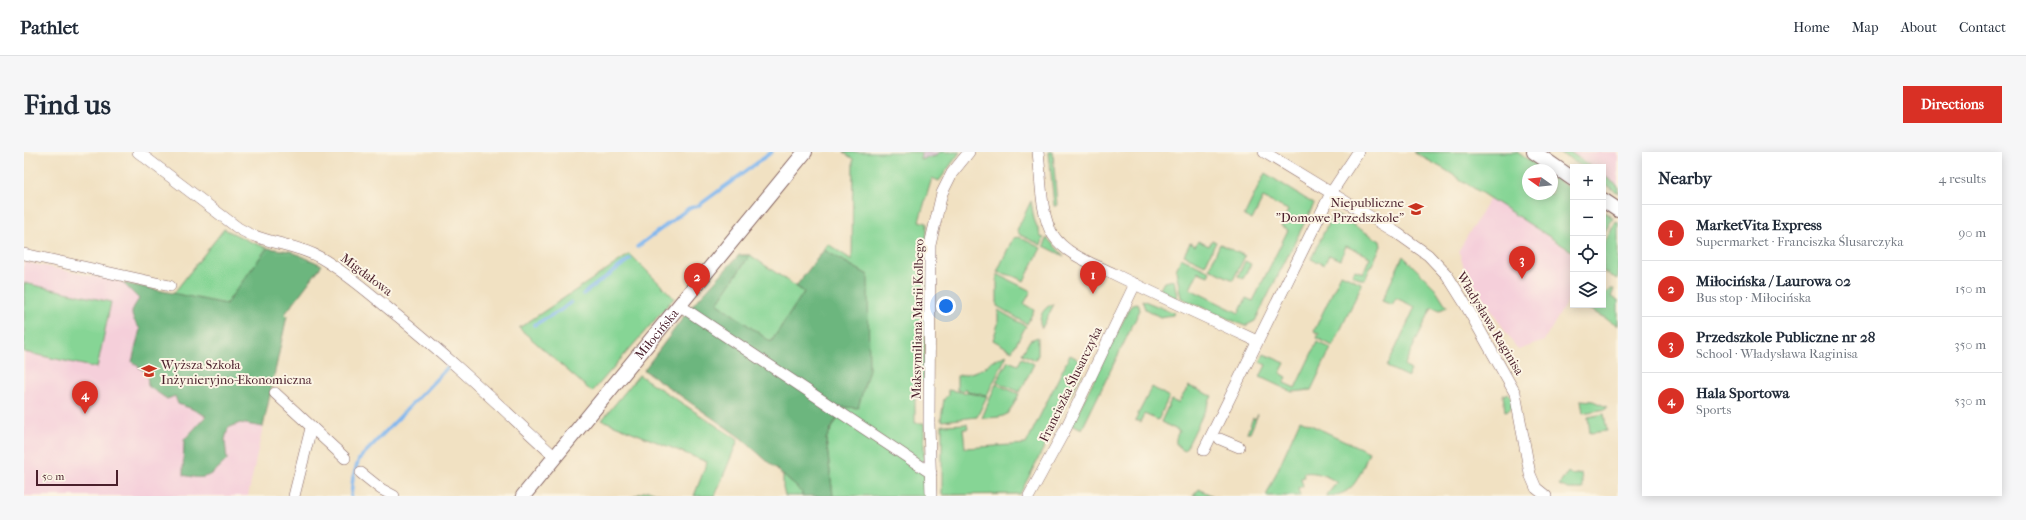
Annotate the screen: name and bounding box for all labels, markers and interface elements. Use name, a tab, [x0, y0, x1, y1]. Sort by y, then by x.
text: Pathlet	[20, 17, 79, 39]
text: Home	[1793, 19, 1830, 36]
text: Map	[1852, 19, 1879, 36]
text: About	[1901, 19, 1937, 36]
text: Contact	[1959, 19, 2006, 36]
button: Directions	[1903, 86, 2002, 123]
text: Find us	[24, 88, 111, 121]
north arrow	[1522, 164, 1558, 200]
map controls	[1570, 164, 1606, 308]
button: +	[1570, 164, 1606, 200]
text: Nearby	[1658, 168, 1712, 188]
text: 4 results	[1939, 171, 1986, 186]
place label: Niepubliczne "Domowe Przedszkole"	[1276, 195, 1405, 225]
school or university icon: Niepubliczne "Domowe Przedszkole"	[1407, 200, 1425, 218]
button: −	[1570, 200, 1606, 236]
text: MarketVita Express	[1696, 216, 1822, 234]
text: 1	[1669, 225, 1673, 240]
text: 90 m	[1958, 225, 1986, 240]
text: Supermarket · Franciszka Ślusarczyka	[1696, 234, 1903, 249]
button: locate	[1570, 236, 1606, 272]
street label: Maksymiliana Marii Kolbego	[909, 238, 926, 399]
pin: 3	[1509, 246, 1535, 279]
street label: Migdałowa	[338, 250, 396, 299]
pin: 1	[1080, 261, 1106, 294]
pin: 2	[684, 263, 710, 296]
street label: Władysława Raginisa	[1453, 268, 1528, 378]
button: layers	[1570, 272, 1606, 308]
text: Miłocińska / Laurowa 02	[1696, 272, 1851, 290]
text: 2	[1668, 281, 1674, 296]
text: 150 m	[1955, 281, 1986, 296]
text: Bus stop · Miłocińska	[1696, 290, 1811, 305]
your location	[936, 296, 956, 316]
street label: Miłocińska	[632, 305, 682, 362]
street label: Franciszka Ślusarczyka	[1036, 323, 1105, 444]
text: Przedszkole Publiczne nr 28	[1696, 328, 1875, 346]
text: 3	[1668, 337, 1674, 352]
text: 350 m	[1954, 337, 1986, 352]
text: School · Władysława Raginisa	[1696, 346, 1858, 361]
place label: Wyższa Szkoła Inżynieryjno-Ekonomiczna	[160, 357, 313, 387]
school or university icon: Wyższa Szkoła Inżynieryjno-Ekonomiczna	[140, 362, 158, 380]
pin: 4	[72, 381, 98, 414]
text: Hala Sportowa	[1696, 384, 1790, 402]
text: 4	[1667, 393, 1675, 408]
text: 530 m	[1954, 393, 1986, 408]
text: Sports	[1696, 402, 1731, 417]
scale bar	[36, 468, 118, 487]
text: 50 m	[42, 470, 64, 483]

